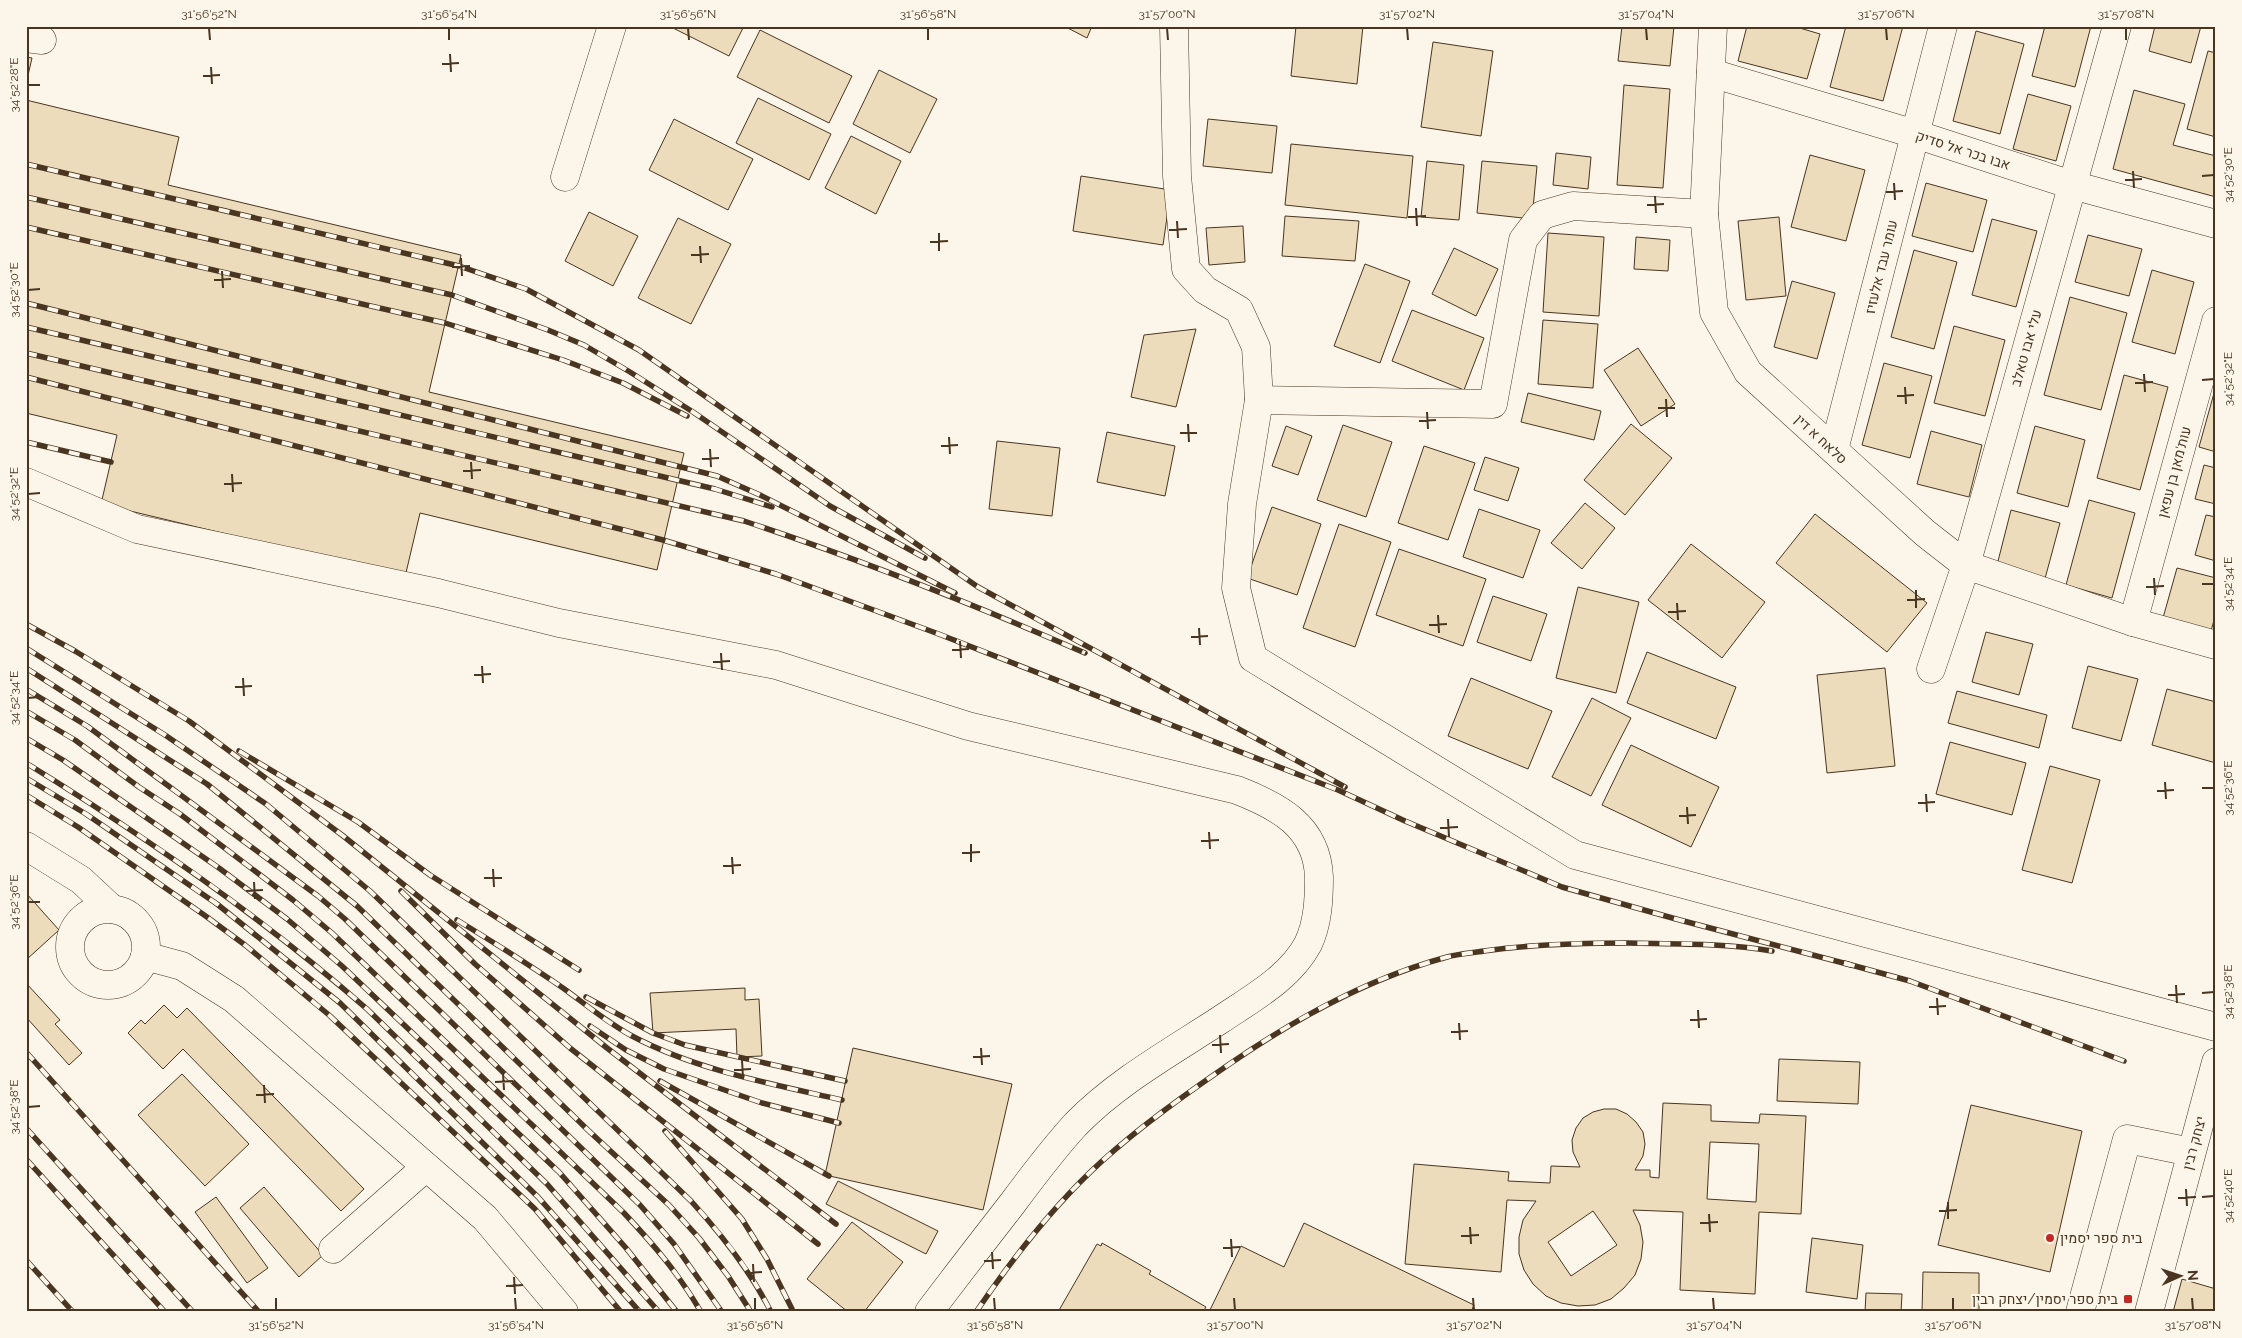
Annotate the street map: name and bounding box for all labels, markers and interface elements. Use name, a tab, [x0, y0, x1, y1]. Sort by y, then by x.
text: 31°56'52"N	[181, 7, 237, 21]
text: 31°56'54"N	[421, 7, 477, 21]
text: 31°56'56"N	[660, 7, 716, 21]
text: 31°56'58"N	[900, 7, 956, 21]
text: 31°57'00"N	[1139, 7, 1195, 21]
text: 31°57'02"N	[1379, 7, 1435, 21]
text: 31°57'04"N	[1618, 7, 1674, 21]
text: 31°57'06"N	[1858, 7, 1914, 21]
text: 31°57'08"N	[2098, 7, 2154, 21]
text: 34°52'28"E	[7, 57, 21, 113]
street label: אבו בכר אל סדיק	[1914, 127, 2012, 173]
text: 34°52'30"E	[2221, 147, 2235, 203]
street label: עומר עבד אלעזיז	[1862, 218, 1900, 316]
text: 34°52'30"E	[7, 262, 21, 318]
street label: עלי אבו טאלב	[2007, 308, 2045, 388]
text: 34°52'32"E	[2221, 352, 2235, 406]
street label: סלאח א דין	[1792, 411, 1850, 467]
street label: עות'מאן בן עפאן	[2154, 425, 2194, 519]
text: 34°52'32"E	[7, 467, 21, 521]
text: 34°52'34"E	[2221, 557, 2235, 611]
text: 34°52'34"E	[7, 671, 21, 725]
text: 34°52'36"E	[2221, 760, 2235, 816]
text: 34°52'36"E	[7, 874, 21, 930]
text: 34°52'38"E	[2221, 964, 2235, 1020]
text: 34°52'38"E	[7, 1079, 21, 1135]
street label: יצחק רבין	[2179, 1114, 2209, 1172]
text: 34°52'40"E	[2221, 1169, 2235, 1223]
place label: בית ספר יסמין	[2060, 1230, 2143, 1246]
marker: בית ספר יסמין	[2044, 1232, 2056, 1244]
north arrow	[2154, 1250, 2204, 1300]
text: N	[2185, 1270, 2201, 1281]
place label: בית ספר יסמין/יצחק רבין	[1972, 1291, 2119, 1307]
marker: בית ספר יסמין/יצחק רבין	[2122, 1293, 2134, 1305]
text: 31°56'52"N	[248, 1318, 304, 1332]
text: 31°56'54"N	[488, 1318, 544, 1332]
text: 31°56'56"N	[727, 1318, 783, 1332]
text: 31°56'58"N	[967, 1318, 1023, 1332]
text: 31°57'00"N	[1207, 1318, 1263, 1332]
text: 31°57'02"N	[1446, 1318, 1502, 1332]
text: 31°57'04"N	[1686, 1318, 1742, 1332]
text: 31°57'06"N	[1925, 1318, 1981, 1332]
text: 31°57'08"N	[2165, 1318, 2221, 1332]

